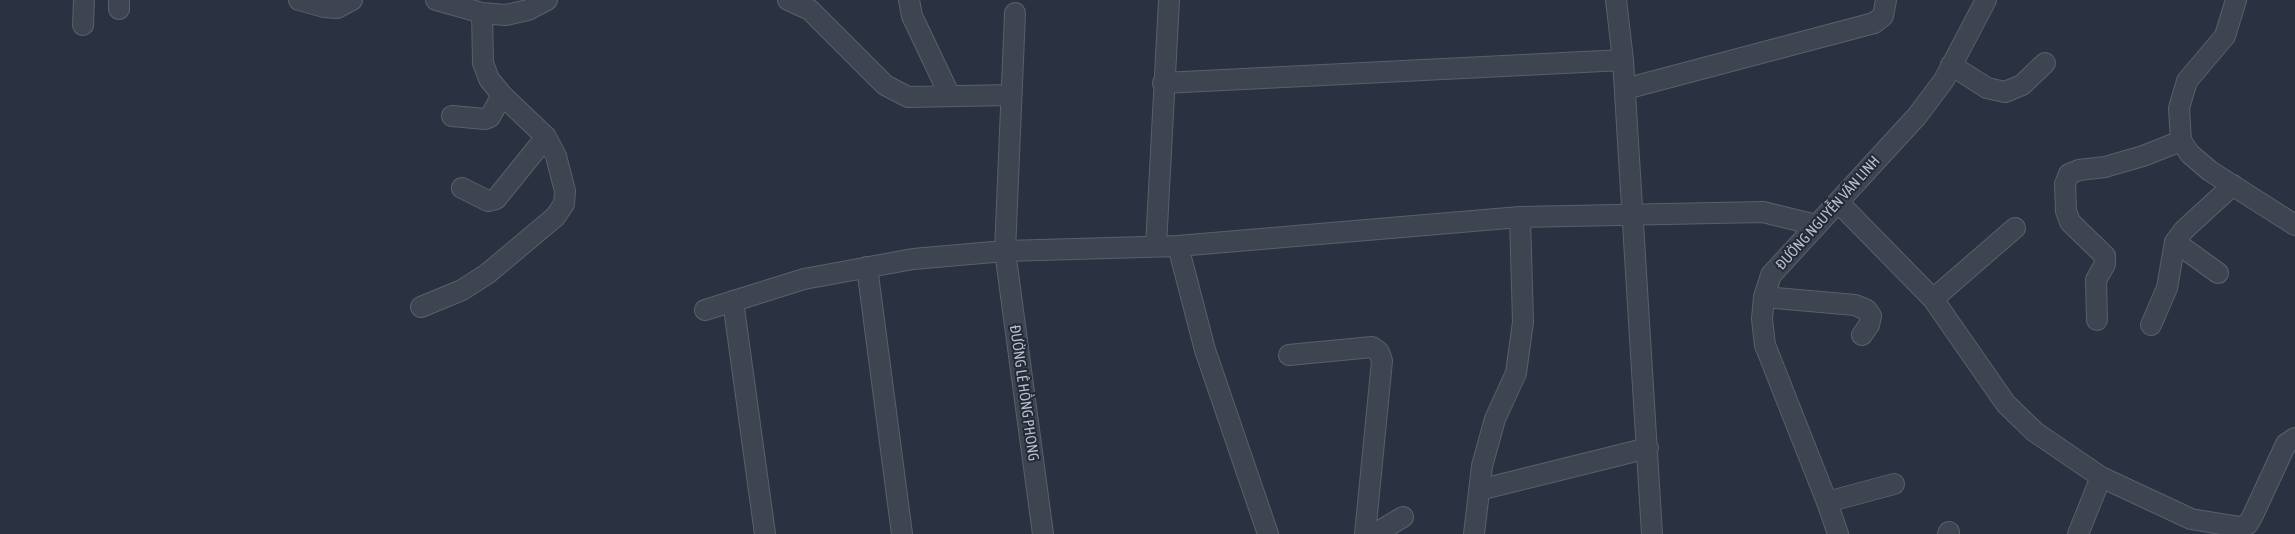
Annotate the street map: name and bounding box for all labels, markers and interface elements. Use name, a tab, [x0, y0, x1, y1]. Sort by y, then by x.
street label: ĐƯỜNG NGUYỄN VĂN LINH	[1772, 152, 1884, 274]
street label: ĐƯỜNG LÊ HỒNG PHONG	[1006, 324, 1042, 462]

